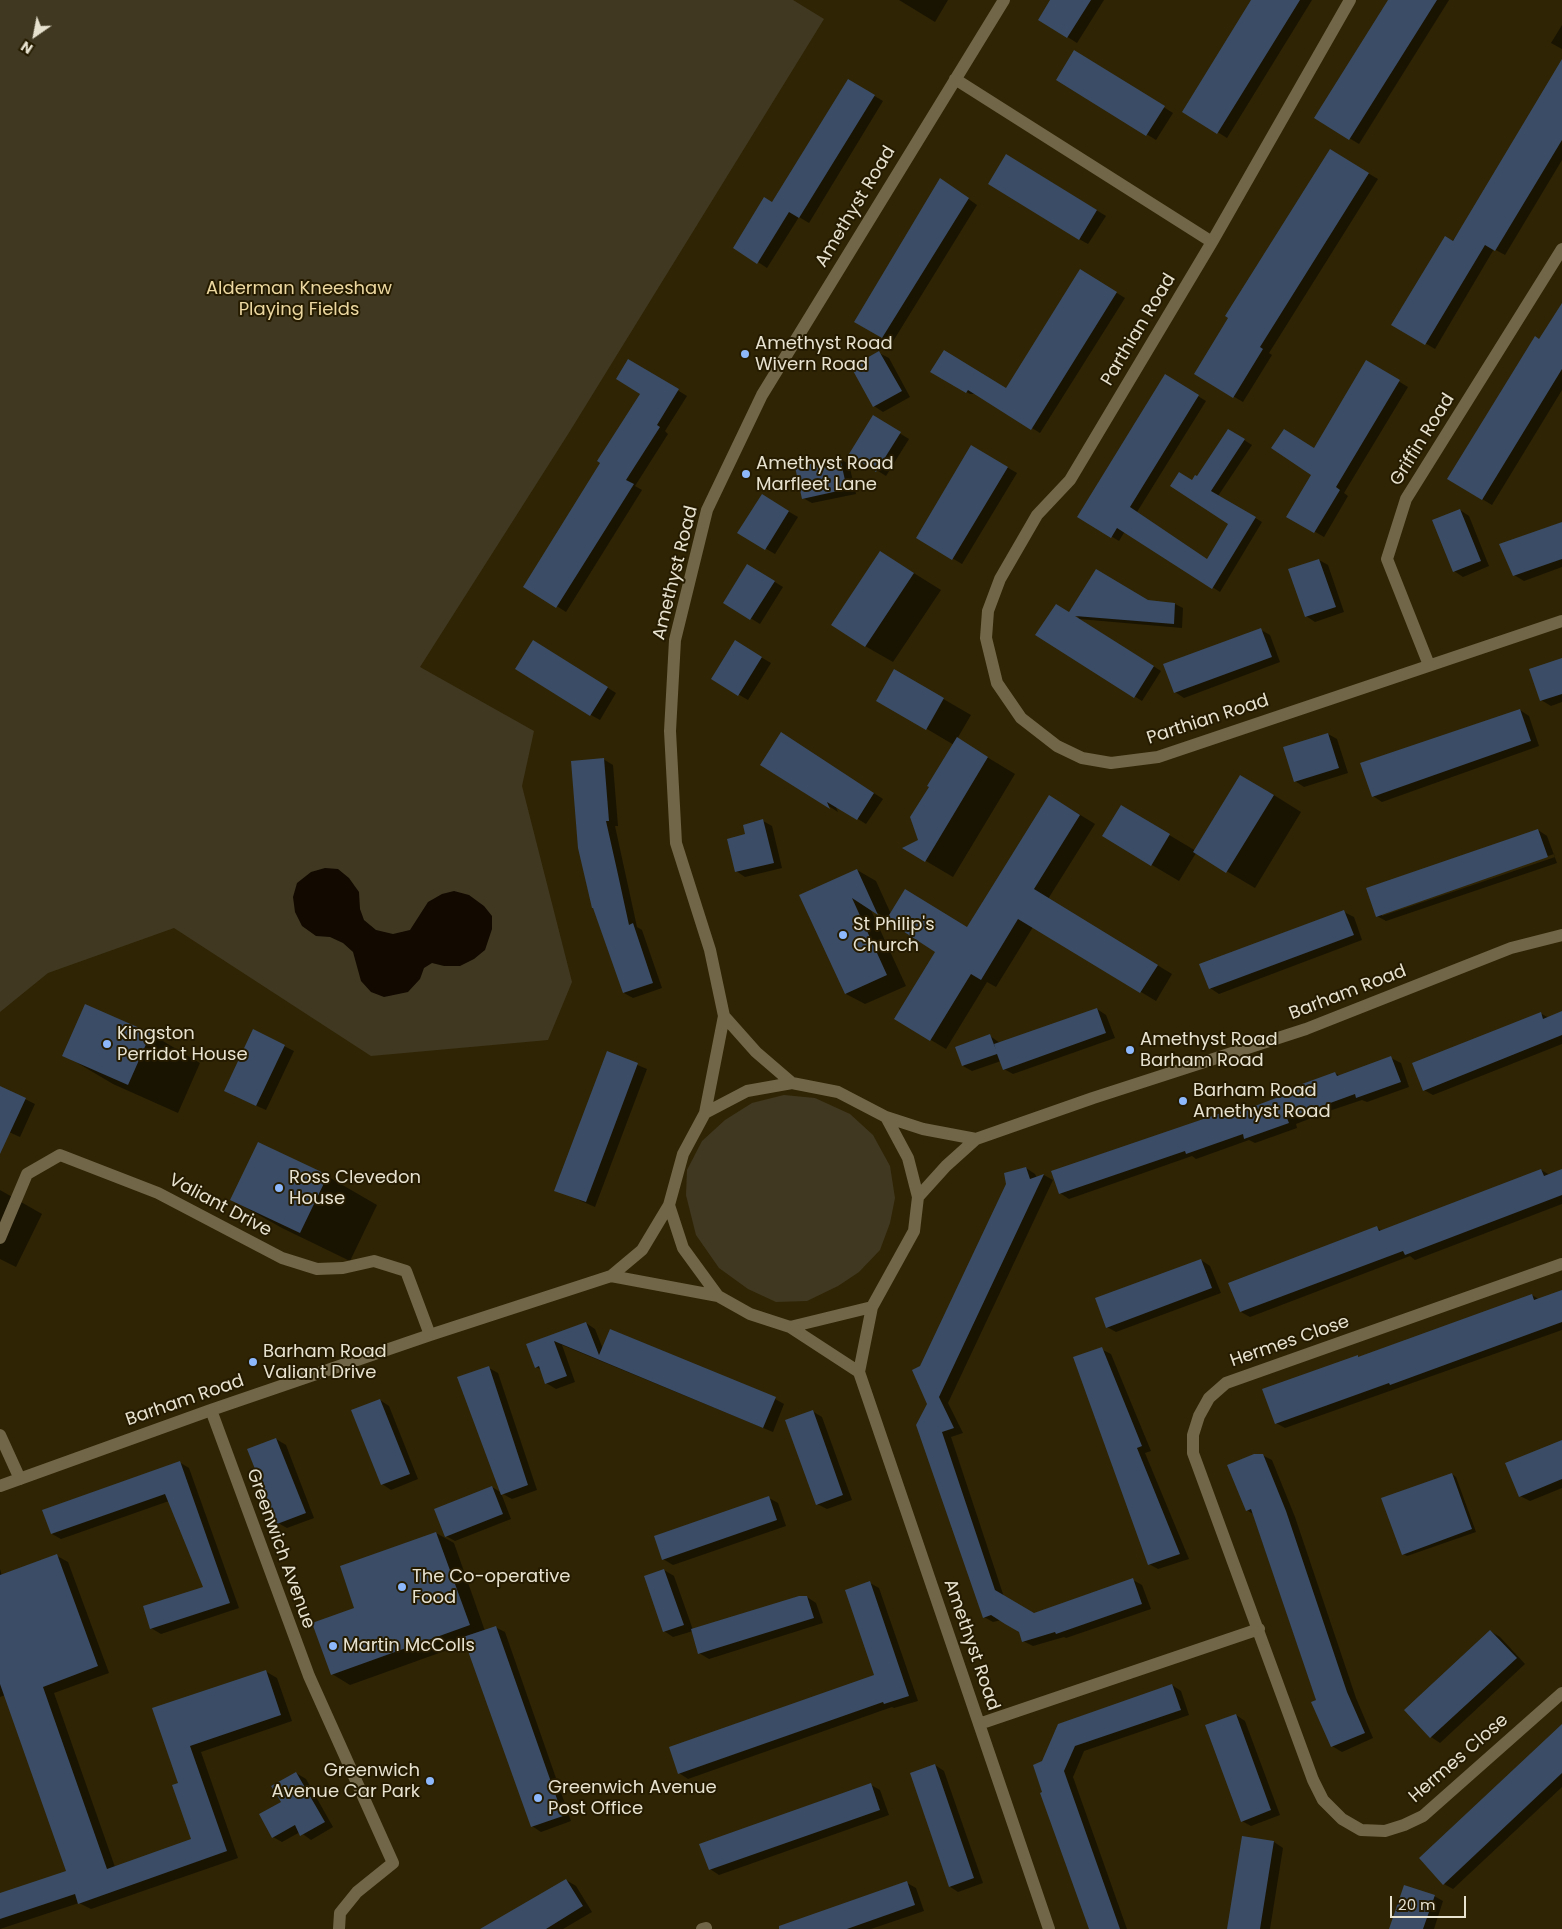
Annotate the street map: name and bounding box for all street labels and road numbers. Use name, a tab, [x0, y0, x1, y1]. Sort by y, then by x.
street label: Amethyst Road	[811, 142, 901, 272]
street label: Parthian Road	[1097, 270, 1181, 390]
street label: Griffin Road	[1386, 390, 1460, 490]
street label: Amethyst Road	[649, 504, 703, 642]
street label: Parthian Road	[1144, 690, 1272, 750]
street label: Barham Road	[1286, 961, 1410, 1025]
street label: Valiant Drive	[165, 1170, 275, 1242]
street label: Hermes Close	[1228, 1312, 1352, 1372]
street label: Barham Road	[123, 1371, 247, 1431]
street label: Greenwich Avenue	[241, 1466, 319, 1632]
street label: Amethyst Road	[938, 1576, 1004, 1714]
street label: Hermes Close	[1405, 1710, 1513, 1808]

